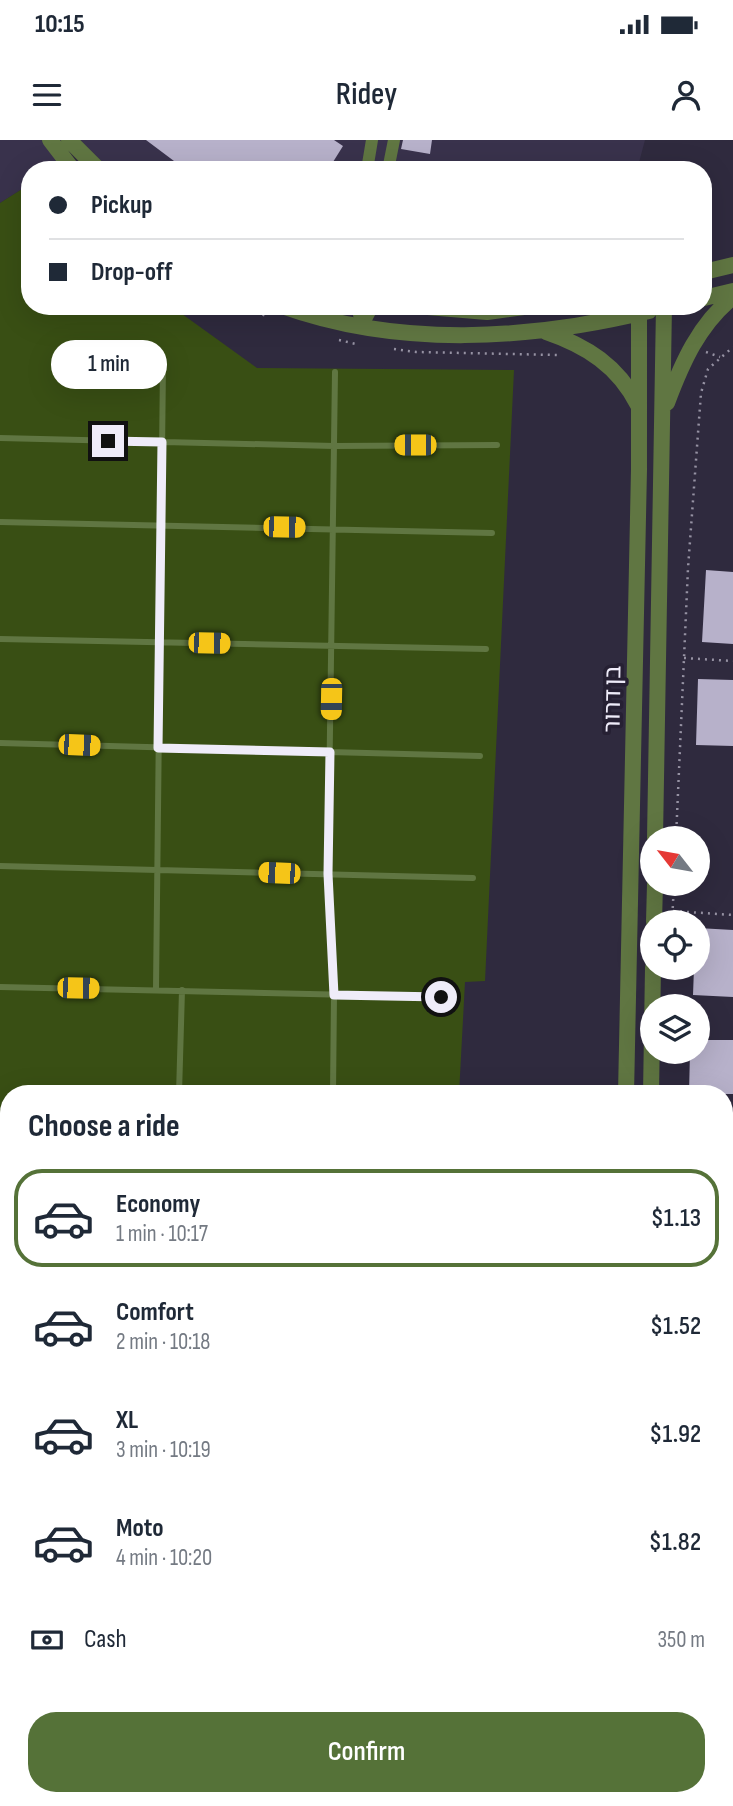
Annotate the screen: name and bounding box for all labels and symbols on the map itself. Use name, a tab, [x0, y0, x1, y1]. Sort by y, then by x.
callout: 1 min	[50, 340, 166, 388]
route end	[92, 425, 124, 457]
car	[395, 435, 437, 456]
car	[263, 516, 306, 538]
car	[188, 632, 231, 654]
street label: בן דרור	[597, 665, 628, 733]
car	[321, 678, 342, 720]
car	[58, 734, 101, 756]
north arrow	[640, 826, 710, 896]
car	[258, 862, 301, 884]
car	[57, 977, 100, 999]
route start	[425, 981, 457, 1013]

